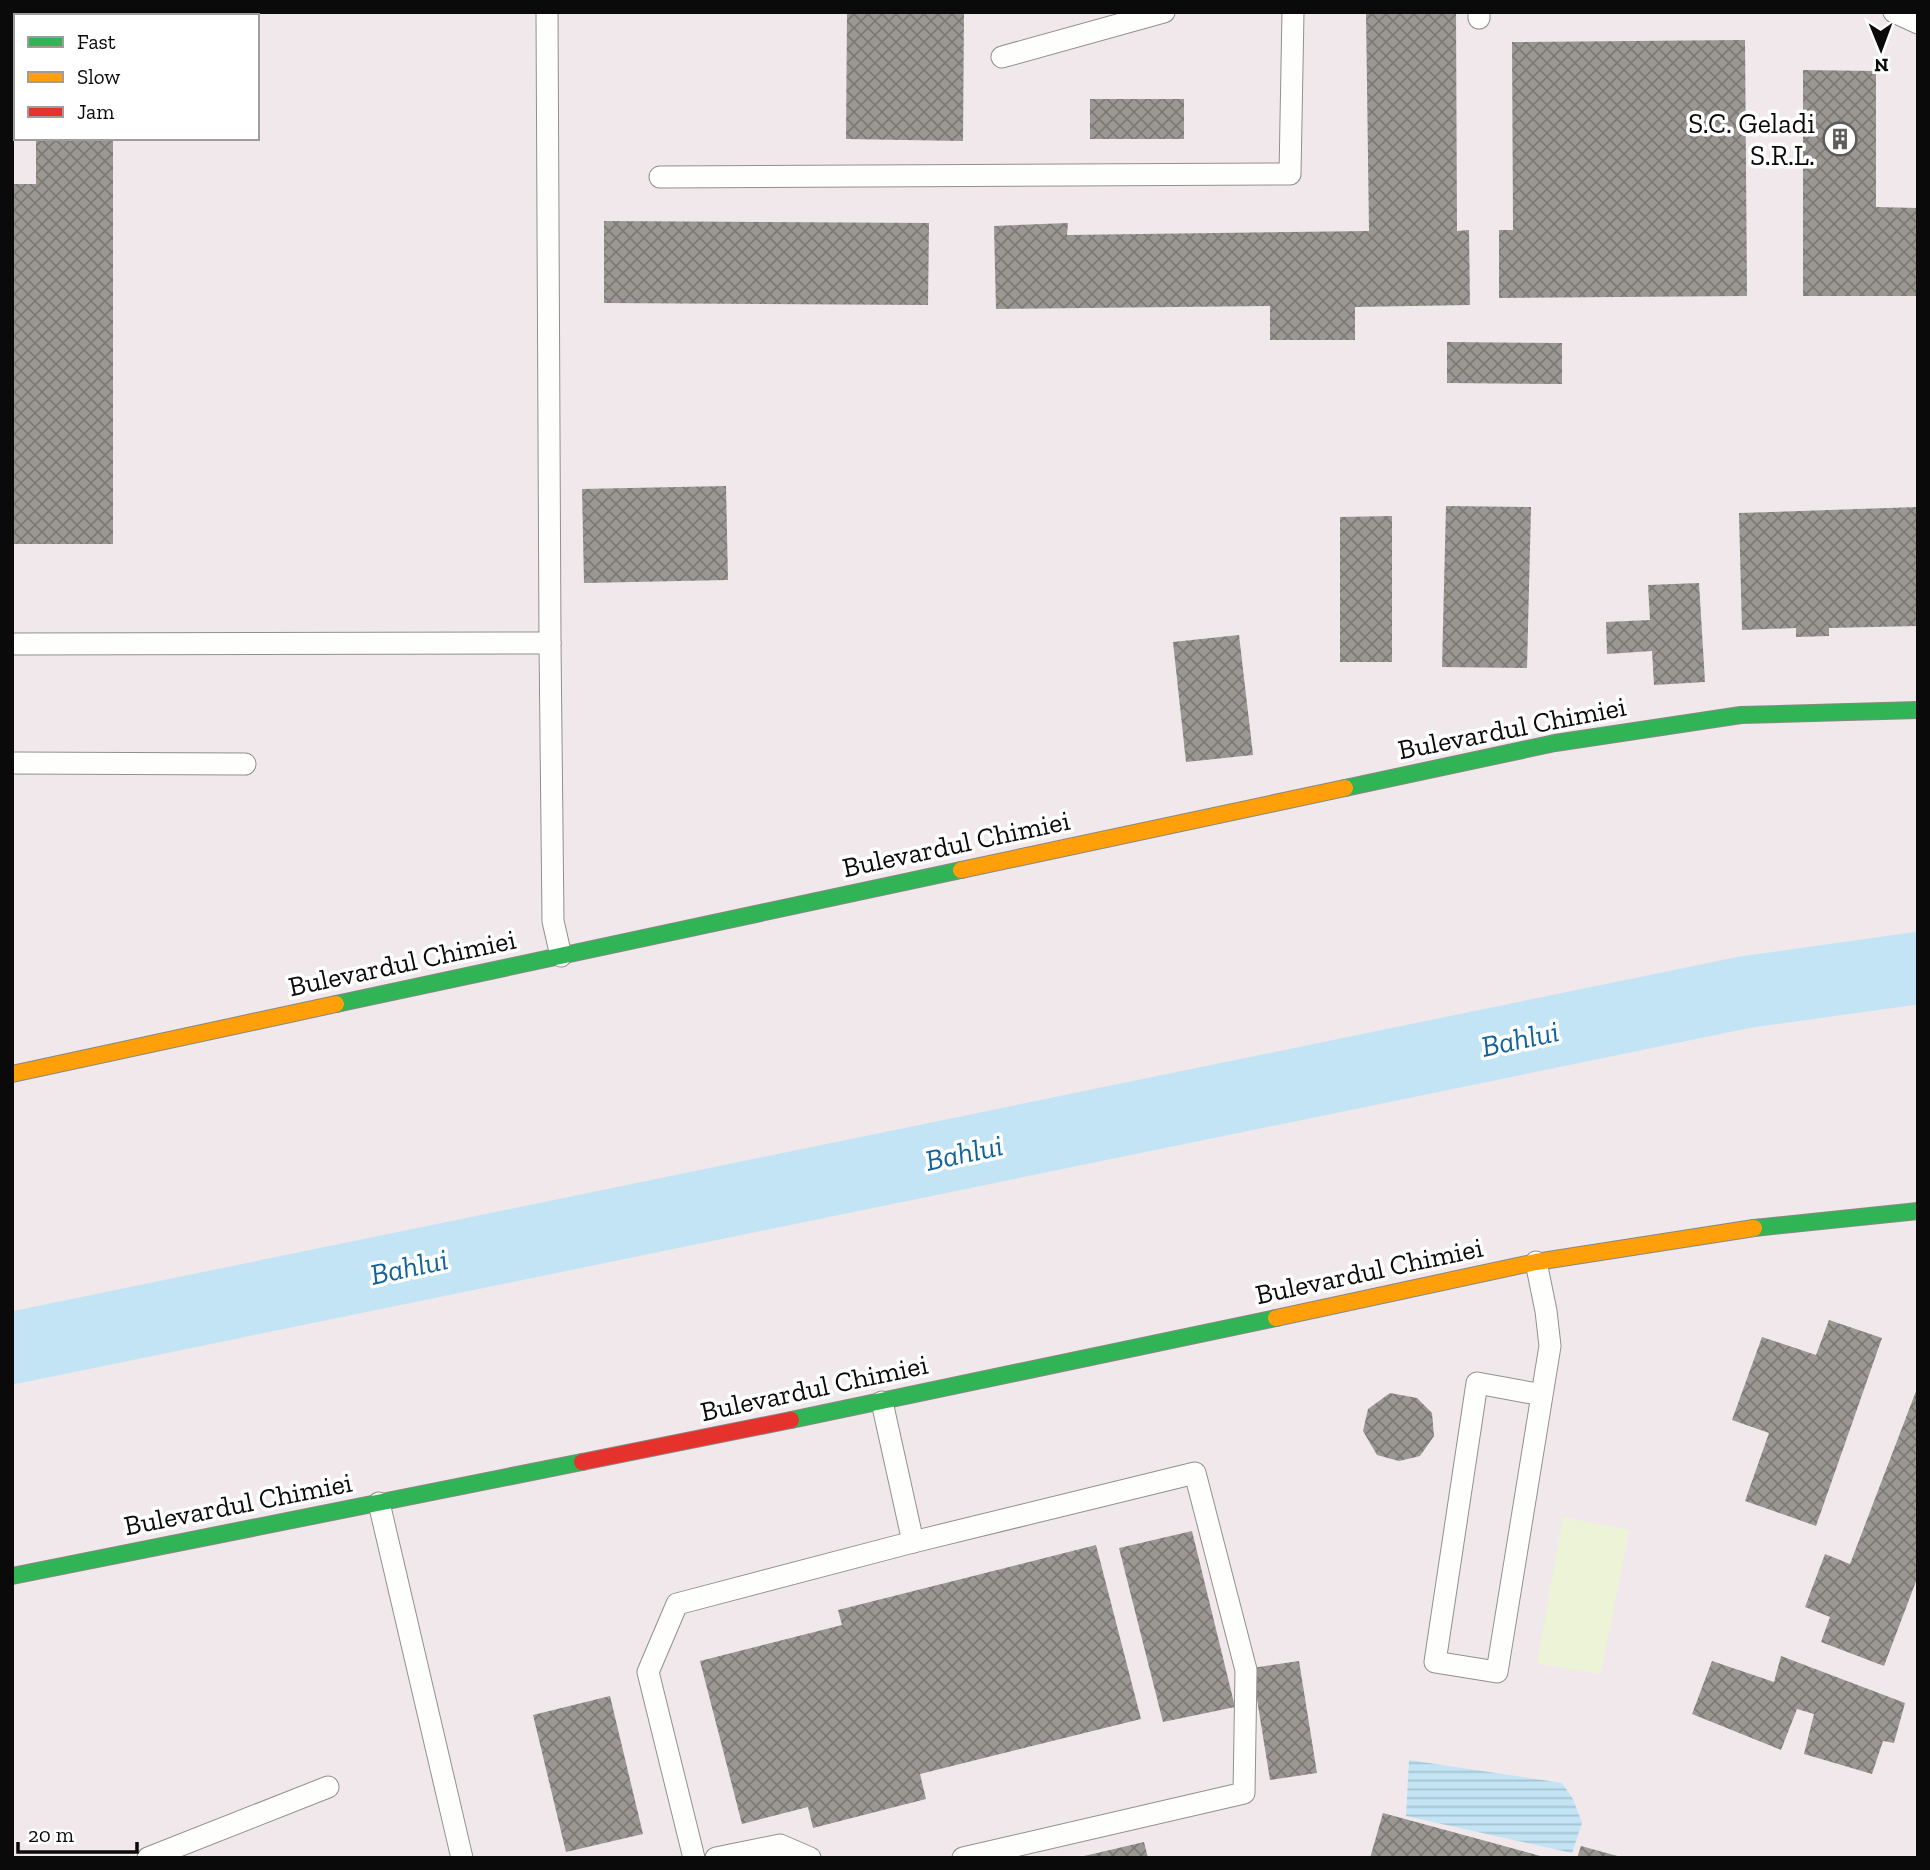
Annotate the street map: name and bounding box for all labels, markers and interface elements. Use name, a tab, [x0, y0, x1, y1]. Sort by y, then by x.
legend	[14, 14, 259, 140]
north arrow	[1846, 14, 1916, 84]
text: Fast	[77, 29, 116, 54]
text: N	[1874, 54, 1889, 77]
text: Slow	[77, 64, 120, 89]
text: Jam	[77, 99, 114, 124]
place label: S.C. Geladi S.R.L.	[1688, 107, 1815, 172]
building icon: S.C. Geladi S.R.L.	[1821, 120, 1859, 158]
street label: Bulevardul Chimiei	[1395, 690, 1629, 766]
street label: Bulevardul Chimiei	[839, 804, 1073, 884]
street label: Bulevardul Chimiei	[285, 923, 519, 1003]
water label: Bahlui	[1478, 1013, 1562, 1065]
water label: Bahlui	[922, 1127, 1006, 1179]
street label: Bulevardul Chimiei	[1252, 1231, 1486, 1311]
water label: Bahlui	[367, 1241, 451, 1293]
street label: Bulevardul Chimiei	[697, 1348, 931, 1428]
street label: Bulevardul Chimiei	[121, 1466, 355, 1542]
scale bar	[18, 1811, 136, 1855]
text: 20 m	[28, 1822, 74, 1847]

